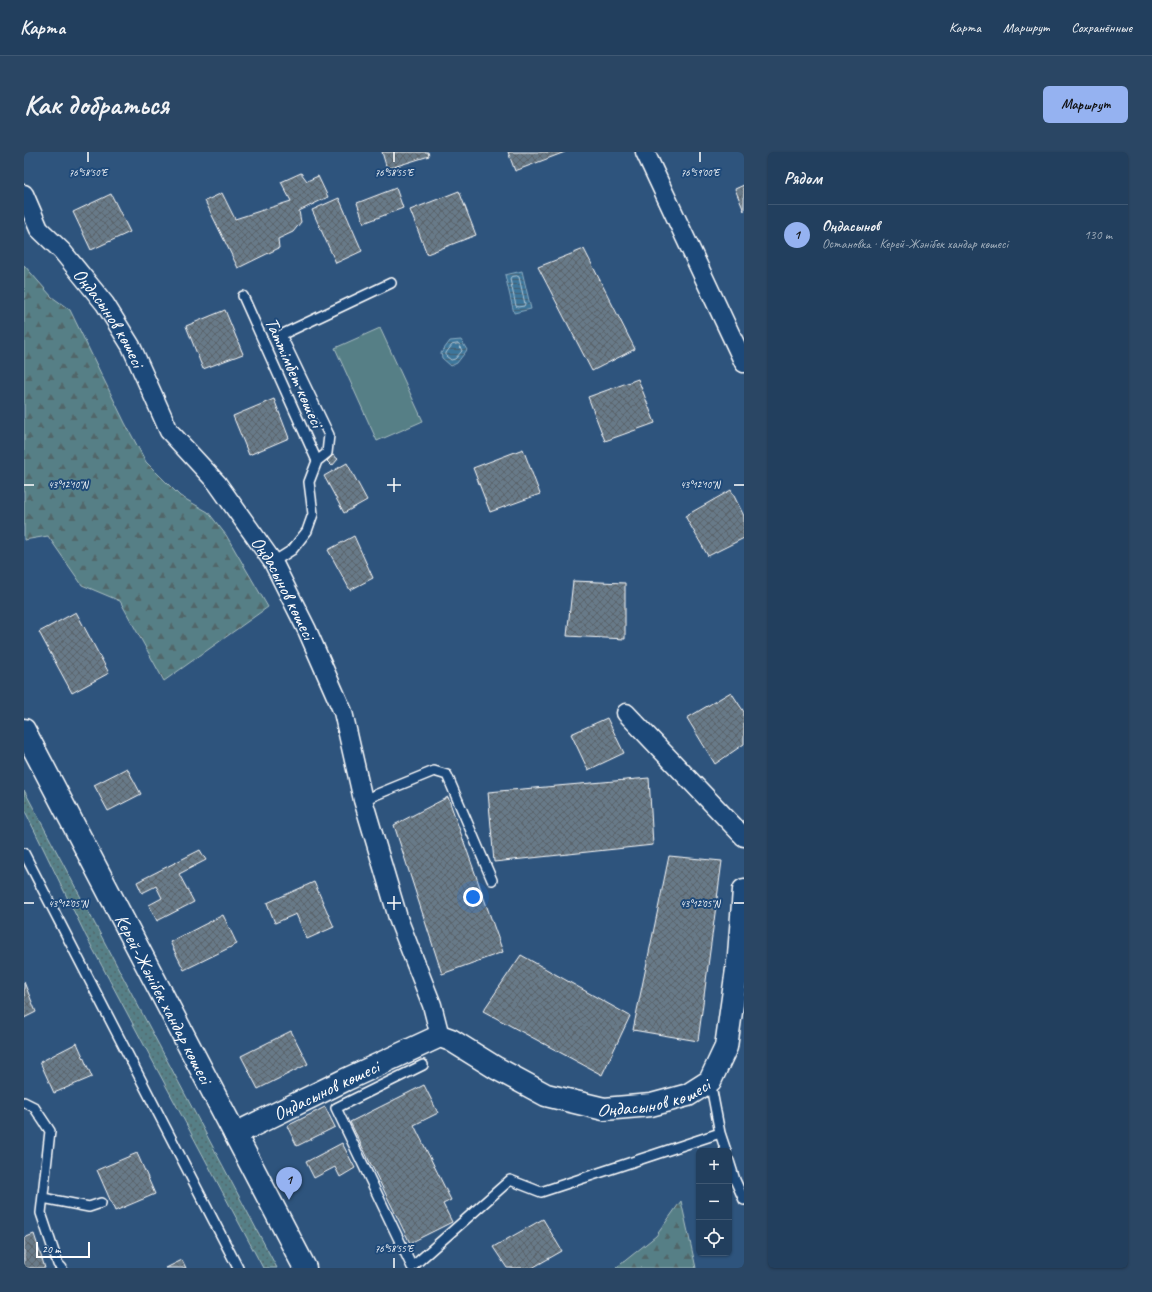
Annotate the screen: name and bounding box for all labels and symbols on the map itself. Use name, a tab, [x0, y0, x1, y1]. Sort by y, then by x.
text: 76°58'50"E	[69, 166, 109, 179]
text: 76°58'55"E	[375, 166, 415, 179]
text: 76°59'00"E	[681, 166, 721, 179]
street label: Оңдасынов көшесі	[67, 263, 151, 373]
street label: Таттімбет көшесі	[259, 314, 330, 433]
text: 43°12'10"N	[48, 478, 90, 491]
text: 43°12'10"N	[680, 478, 722, 491]
street label: Оңдасынов көшесі	[245, 531, 322, 646]
your location	[463, 887, 483, 907]
text: 43°12'05"N	[48, 897, 90, 910]
text: 43°12'05"N	[680, 897, 722, 910]
street label: Керей-Жәнібек хандар көшесі	[109, 910, 219, 1090]
street label: Оңдасынов көшесі	[269, 1054, 385, 1126]
street label: Оңдасынов көшесі	[595, 1072, 717, 1123]
pin: 1	[276, 1167, 302, 1200]
scale bar	[36, 1240, 90, 1259]
text: 76°58'55"E	[375, 1242, 415, 1255]

